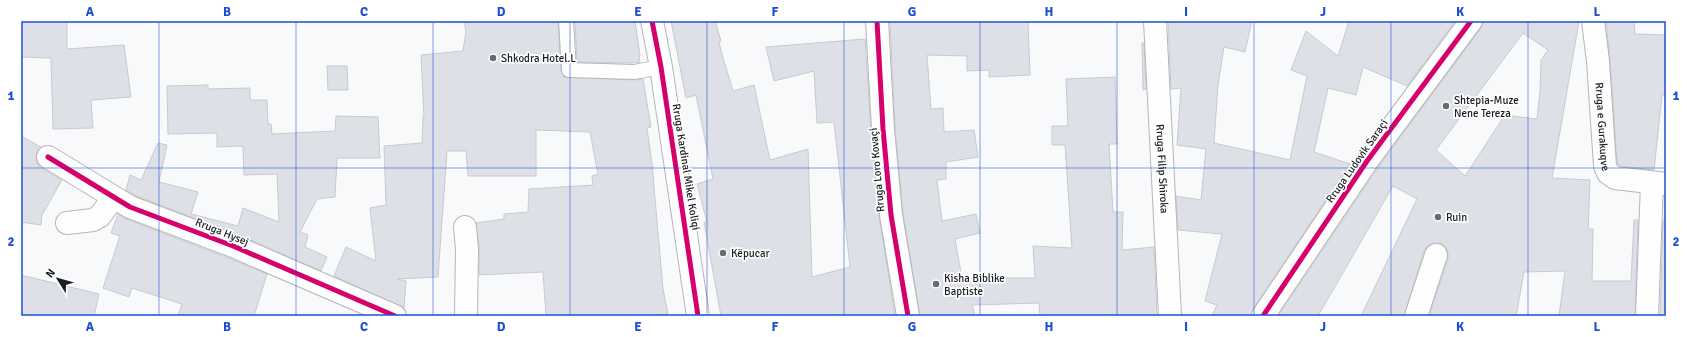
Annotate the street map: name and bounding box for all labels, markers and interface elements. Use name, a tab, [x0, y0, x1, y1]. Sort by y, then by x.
text: A	[86, 4, 95, 20]
text: B	[223, 4, 231, 20]
text: C	[360, 4, 368, 20]
text: D	[497, 4, 506, 20]
text: E	[634, 4, 642, 20]
text: F	[772, 4, 779, 20]
text: G	[908, 4, 916, 20]
text: H	[1045, 4, 1053, 20]
text: I	[1184, 4, 1188, 20]
text: J	[1320, 4, 1326, 20]
text: K	[1456, 4, 1464, 20]
text: L	[1594, 4, 1601, 20]
place label: Shkodra Hotel.L	[501, 52, 576, 65]
marker: Shkodra Hotel.L	[488, 53, 498, 63]
street label: Rruga e Gurakuqve	[1593, 82, 1613, 173]
text: 1	[7, 88, 15, 104]
text: 1	[1672, 88, 1680, 104]
place label: Shtepia-Muze Nene Tereza	[1454, 94, 1519, 120]
marker: Shtepia-Muze Nene Tereza	[1441, 101, 1451, 111]
street label: Rruga Kardinal Mikel Koliqi	[670, 103, 702, 231]
street label: Rruga Ludovik Saraçi	[1323, 117, 1391, 205]
street label: Rruga Filip Shiroka	[1154, 124, 1171, 214]
street label: Rruga Loro Kovaçi	[867, 127, 887, 213]
place label: Ruin	[1446, 211, 1467, 224]
marker: Ruin	[1433, 212, 1443, 222]
street label: Rruga Hysej	[193, 215, 251, 249]
text: 2	[7, 234, 15, 250]
text: 2	[1672, 234, 1680, 250]
place label: Këpucar	[731, 247, 770, 260]
marker: Këpucar	[718, 248, 728, 258]
north arrow	[38, 259, 78, 299]
text: N	[43, 266, 58, 280]
place label: Kisha Biblike Baptiste	[944, 272, 1005, 298]
marker: Kisha Biblike Baptiste	[931, 279, 941, 289]
text: A	[86, 319, 95, 335]
text: B	[223, 319, 231, 335]
text: C	[360, 319, 368, 335]
text: D	[497, 319, 506, 335]
text: E	[634, 319, 642, 335]
text: F	[772, 319, 779, 335]
text: G	[908, 319, 916, 335]
text: H	[1045, 319, 1053, 335]
text: I	[1184, 319, 1188, 335]
text: J	[1320, 319, 1326, 335]
text: K	[1456, 319, 1464, 335]
text: L	[1594, 319, 1601, 335]

